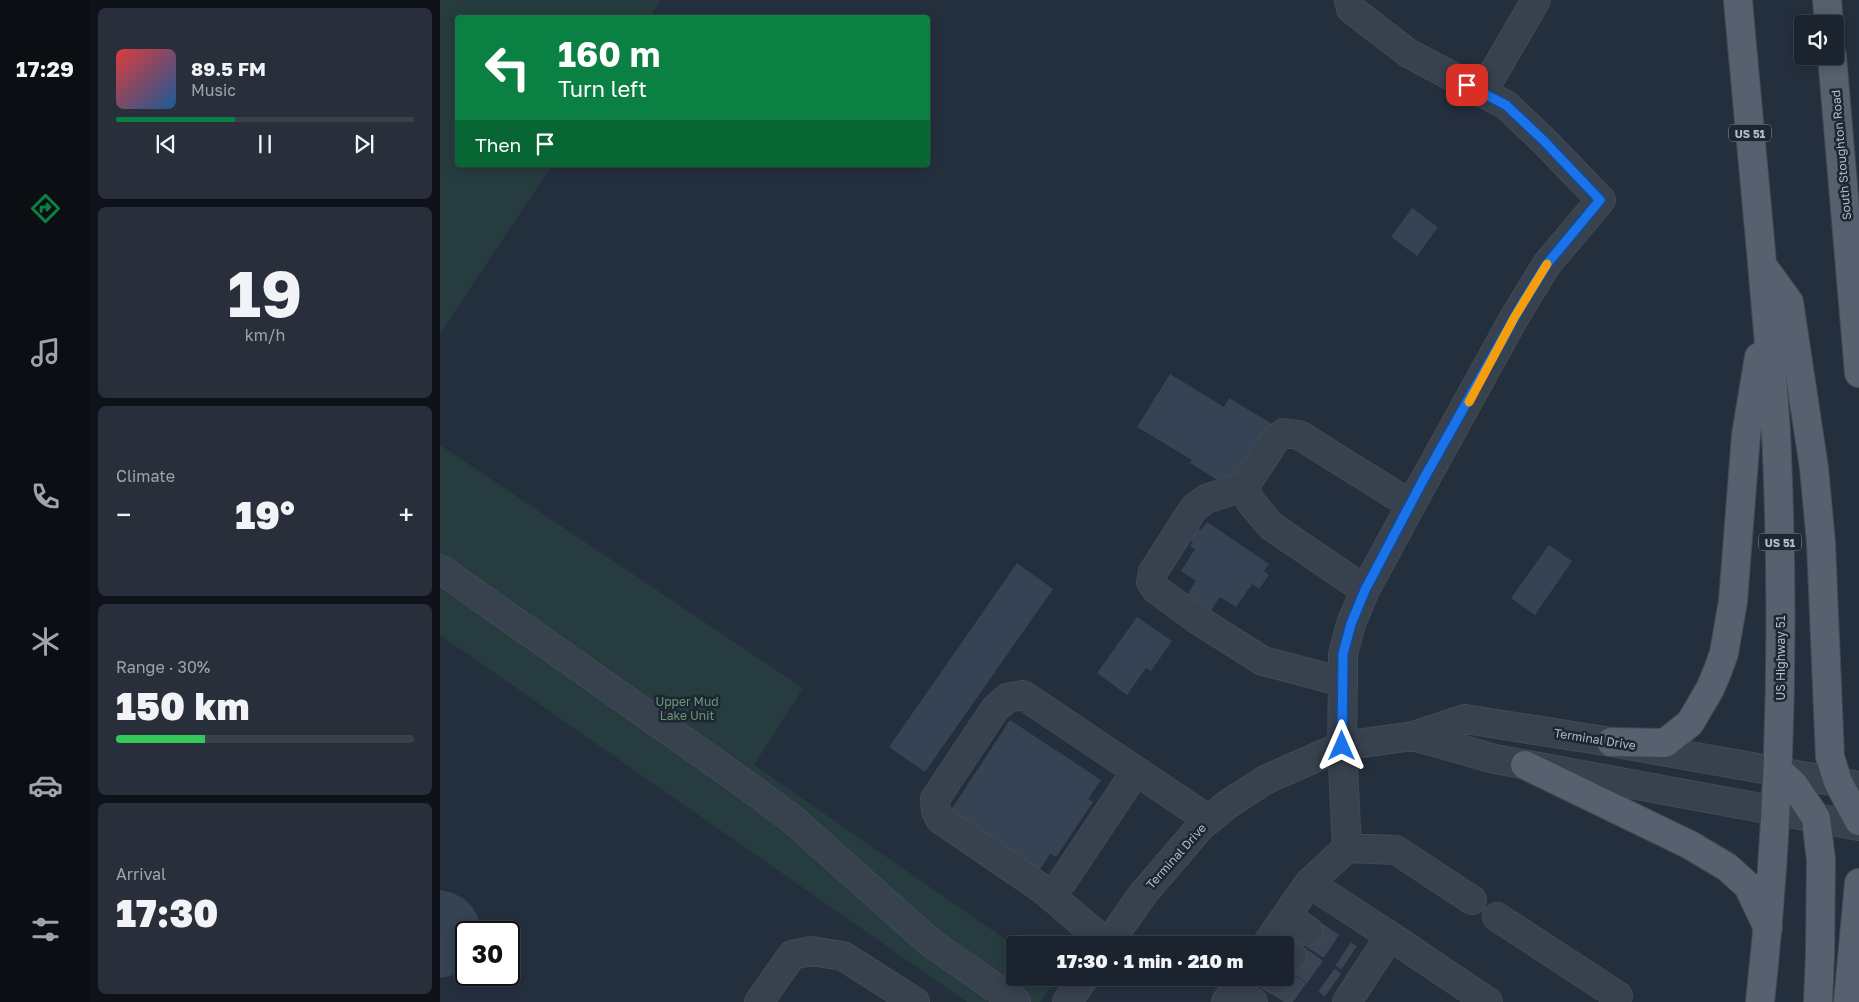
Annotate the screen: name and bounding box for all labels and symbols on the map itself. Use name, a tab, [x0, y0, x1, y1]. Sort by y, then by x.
pin	[1446, 64, 1488, 106]
street label: South Stoughton Road	[1828, 89, 1854, 221]
road number: US 51	[1729, 125, 1771, 142]
road number: US 51	[1759, 534, 1801, 550]
street label: US Highway 51	[1773, 615, 1788, 700]
park label: Upper Mud Lake Unit	[655, 694, 719, 723]
position arrow	[1315, 719, 1367, 771]
street label: Terminal Drive	[1553, 725, 1637, 753]
street label: Terminal Drive	[1143, 820, 1209, 892]
speed limit sign: 30	[455, 921, 520, 986]

